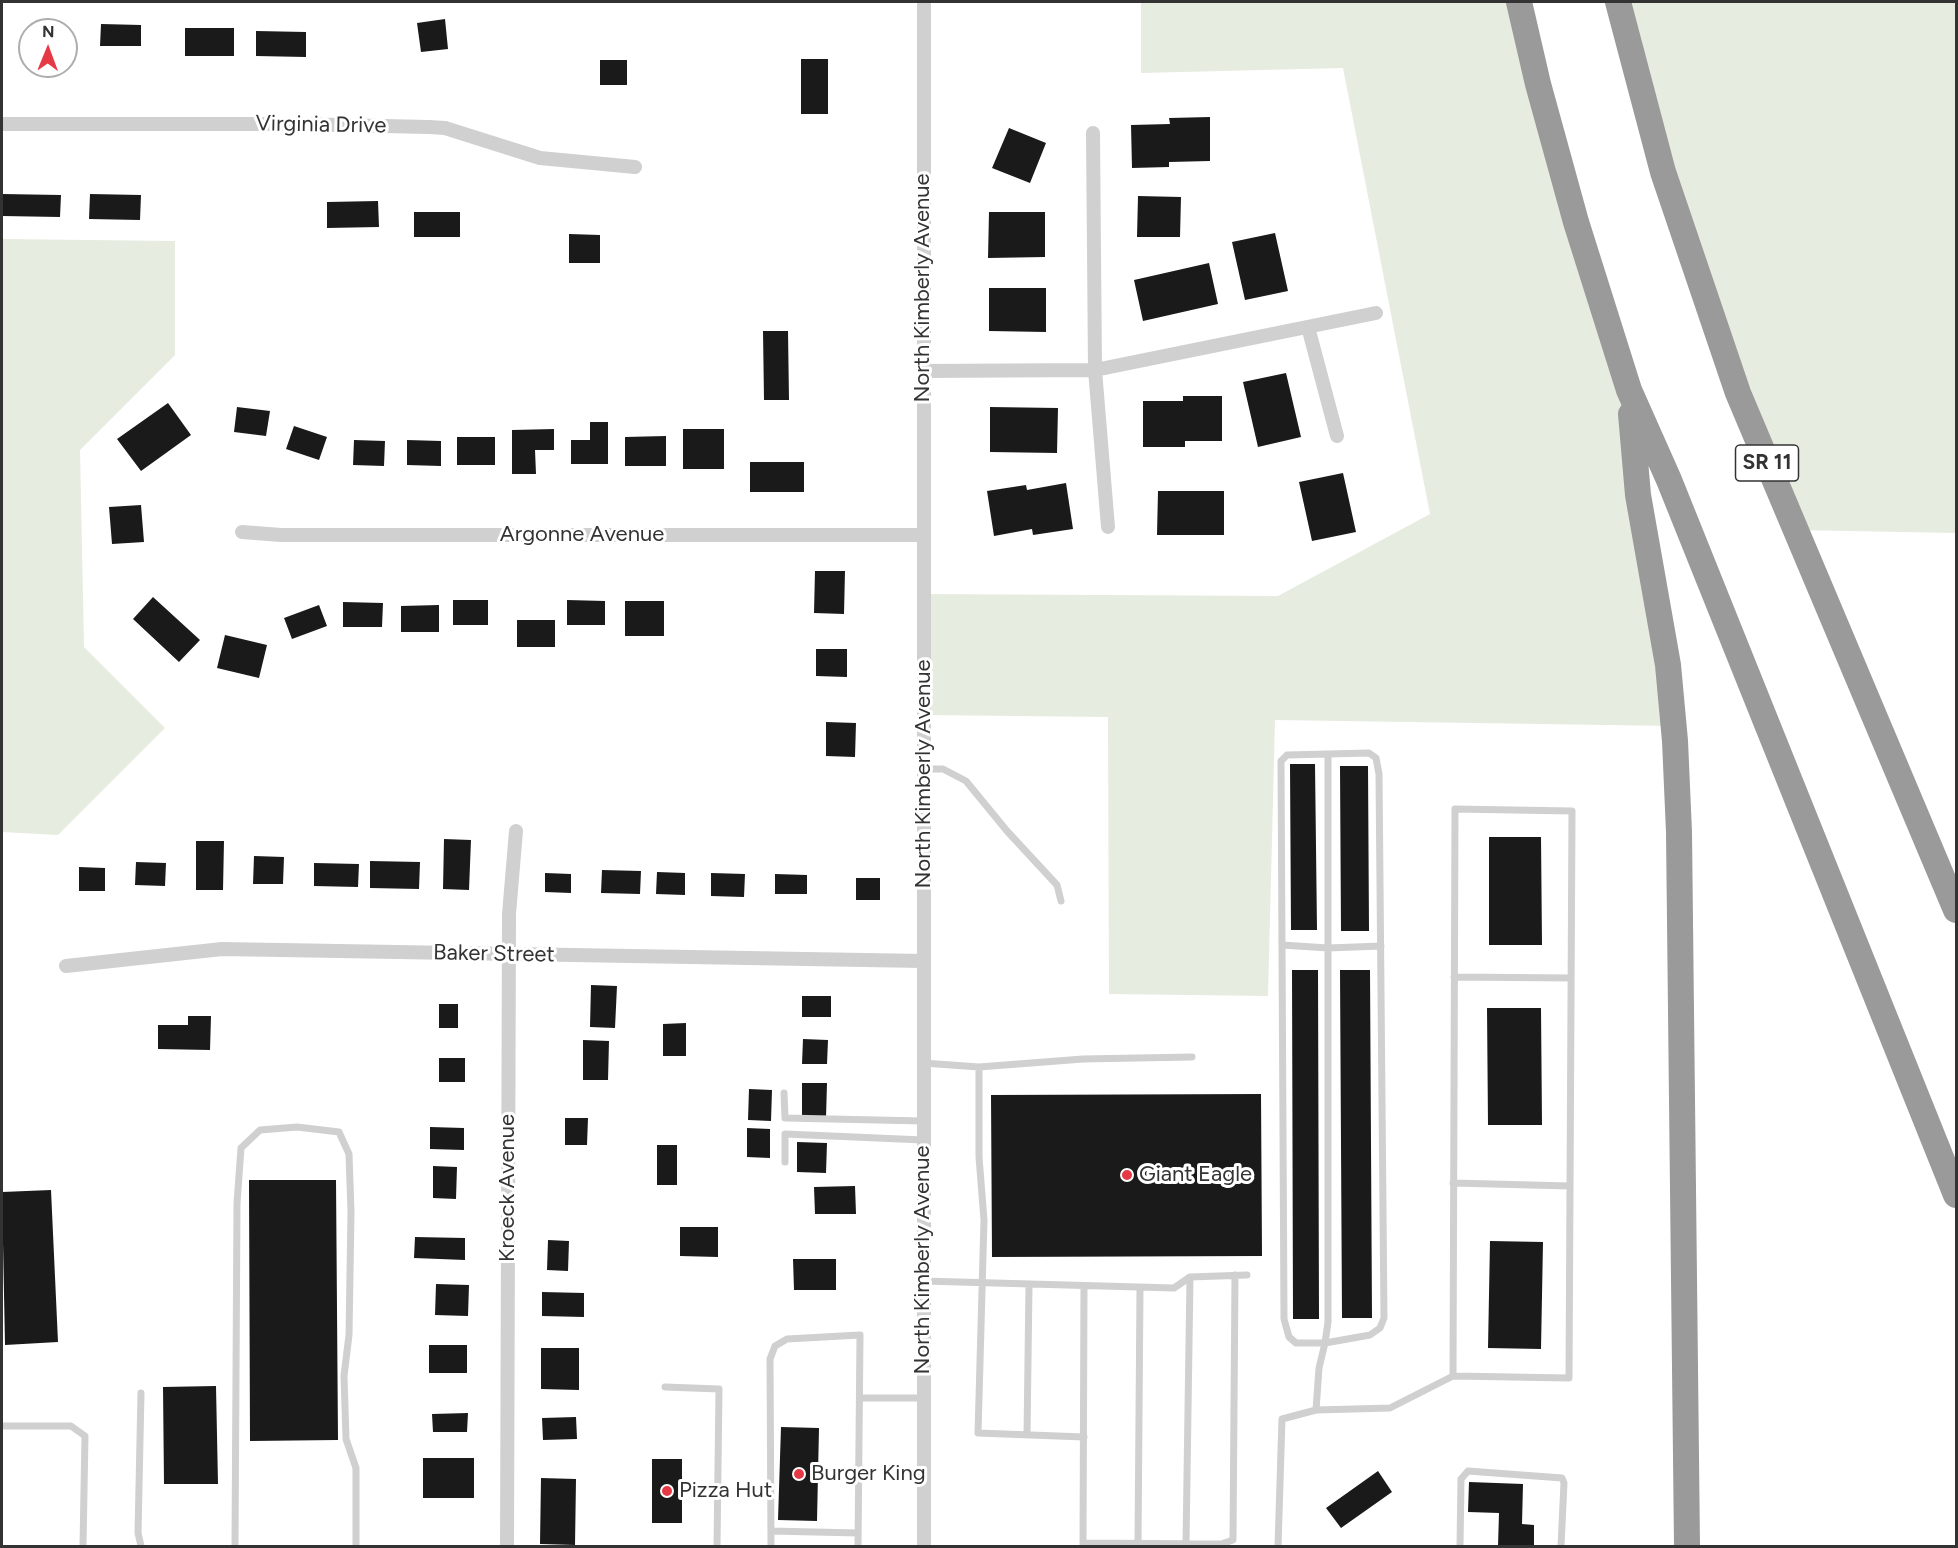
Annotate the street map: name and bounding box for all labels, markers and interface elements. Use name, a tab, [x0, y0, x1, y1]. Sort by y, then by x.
north arrow	[18, 18, 78, 78]
text: N	[42, 22, 55, 41]
street label: Virginia Drive	[255, 111, 387, 139]
street label: North Kimberly Avenue	[910, 173, 936, 403]
road number: SR 11	[1736, 445, 1798, 481]
street label: Argonne Avenue	[500, 522, 664, 548]
street label: North Kimberly Avenue	[911, 659, 937, 889]
street label: Baker Street	[433, 940, 555, 968]
street label: Kroeck Avenue	[495, 1114, 521, 1262]
street label: North Kimberly Avenue	[910, 1145, 936, 1375]
place label: Giant Eagle	[1139, 1162, 1252, 1188]
marker: Giant Eagle	[1120, 1168, 1134, 1182]
place label: Burger King	[811, 1461, 926, 1487]
marker: Burger King	[792, 1467, 806, 1481]
place label: Pizza Hut	[679, 1478, 772, 1504]
marker: Pizza Hut	[660, 1484, 674, 1498]

